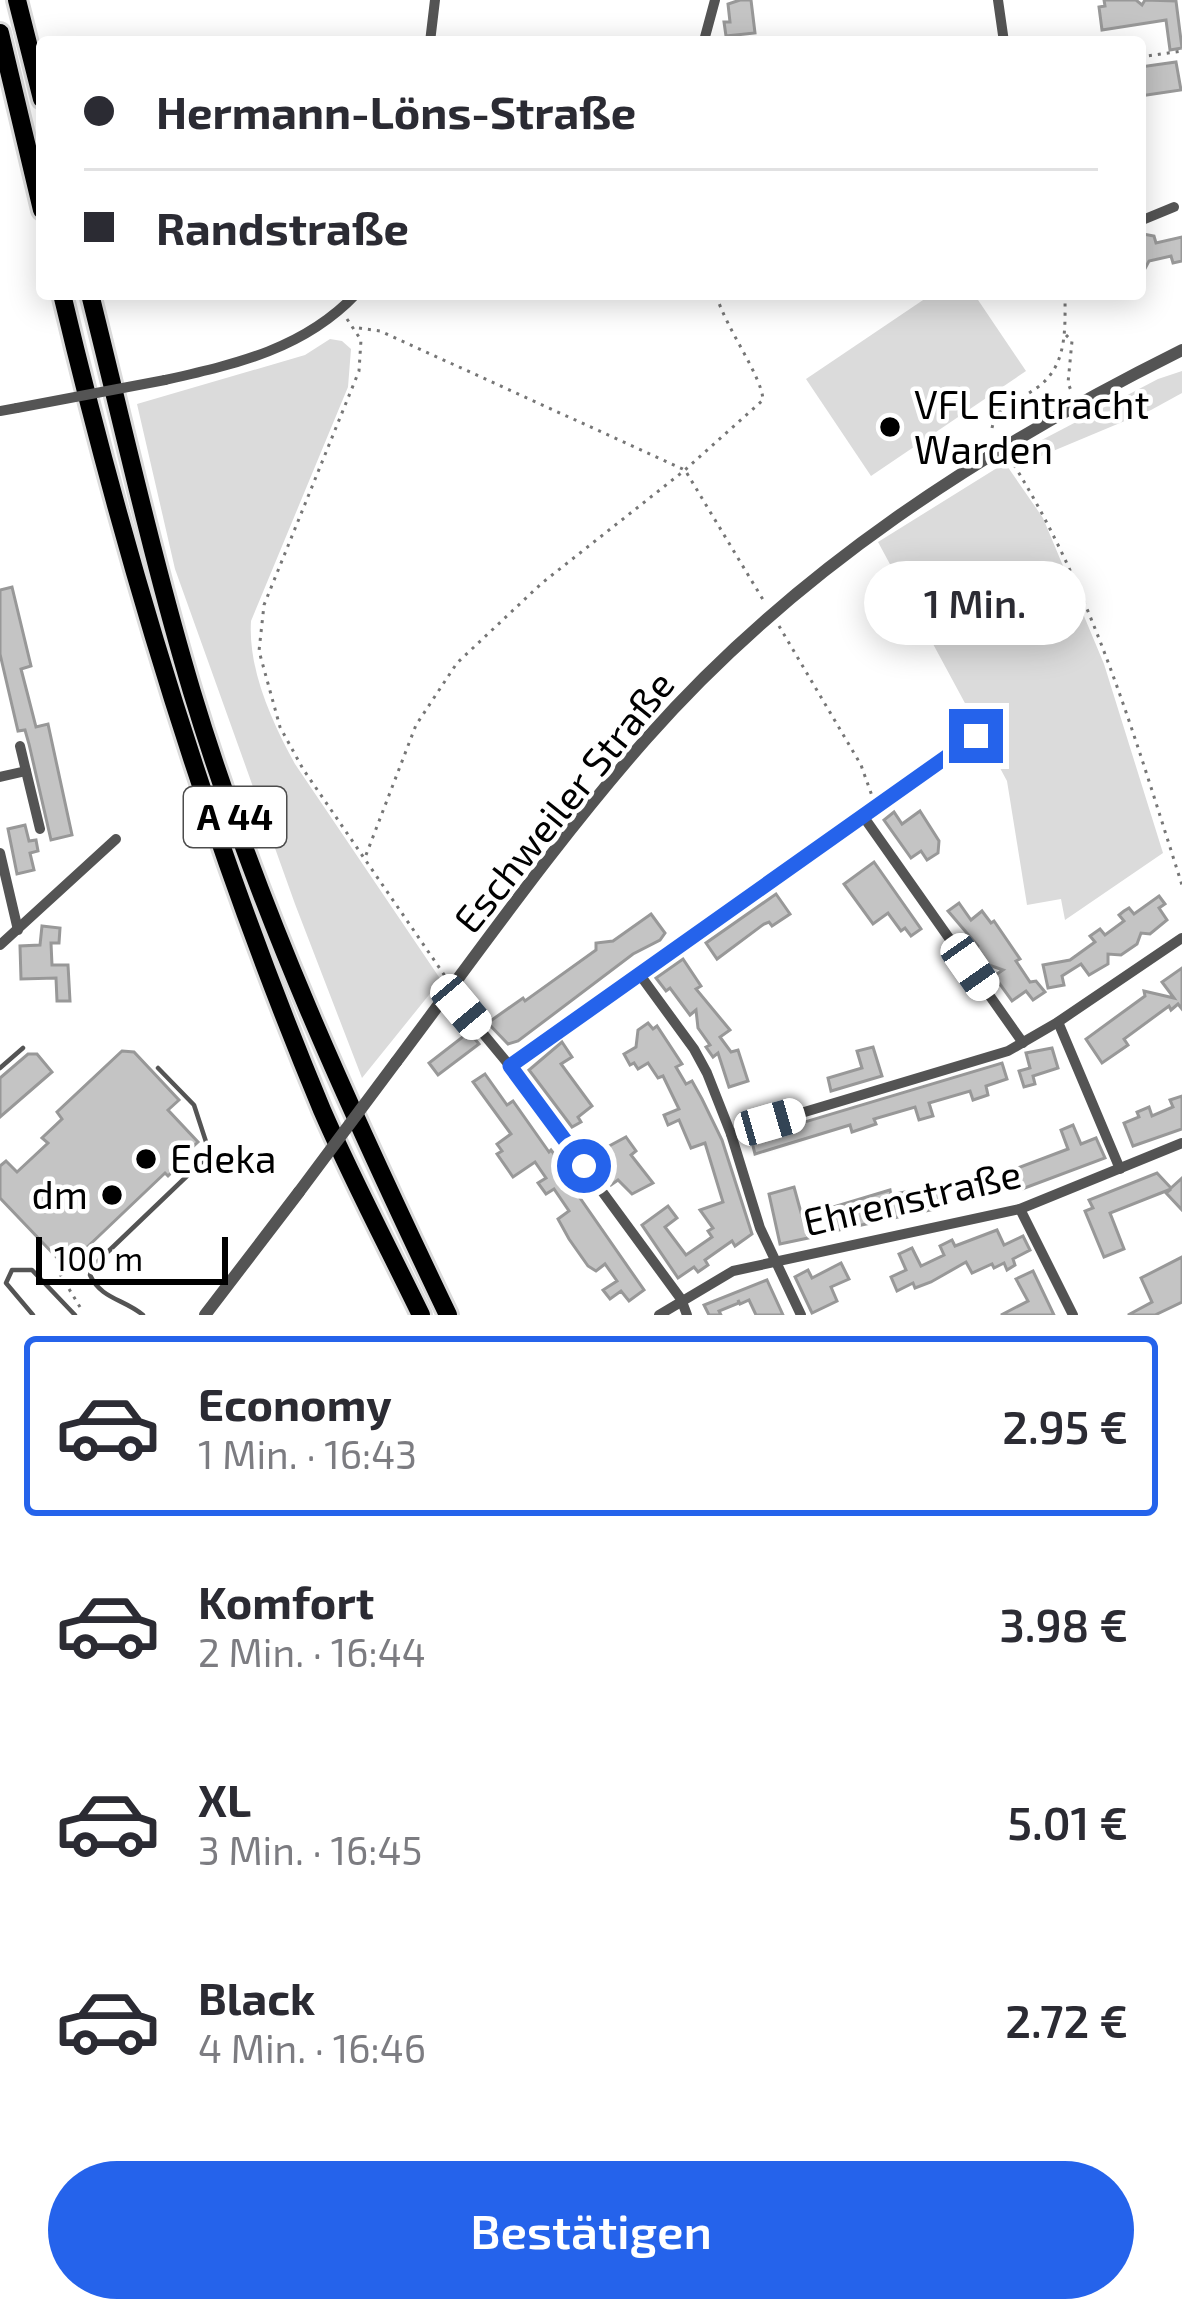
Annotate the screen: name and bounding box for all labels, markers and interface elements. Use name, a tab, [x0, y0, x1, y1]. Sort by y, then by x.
text: Hermann-Löns-Straße	[156, 84, 636, 138]
text: Randstraße	[156, 200, 409, 254]
place label: VFL Eintracht Warden	[914, 380, 1149, 472]
marker: VFL Eintracht Warden	[877, 414, 903, 440]
callout: 1 Min.	[865, 562, 1087, 646]
text: 1 Min.	[924, 579, 1026, 626]
street label: Eschweiler Straße	[443, 661, 683, 941]
route end	[949, 709, 1003, 763]
road number: A 44	[184, 787, 286, 847]
car	[935, 927, 1005, 1007]
car	[424, 968, 498, 1046]
car	[730, 1095, 810, 1149]
place label: Edeka	[170, 1134, 276, 1181]
route start	[557, 1139, 611, 1193]
marker: Edeka	[133, 1146, 159, 1172]
street label: Ehrenstraße	[798, 1149, 1025, 1244]
place label: dm	[31, 1170, 88, 1217]
marker: dm	[99, 1182, 125, 1208]
scale bar	[36, 1231, 228, 1284]
text: 100 m	[54, 1238, 143, 1278]
icon: car	[54, 1372, 162, 1480]
text: Economy	[198, 1376, 392, 1430]
text: 2.95 €	[1002, 1399, 1128, 1453]
text: 1 Min. · 16:43	[198, 1430, 417, 1477]
icon: car	[54, 1570, 162, 1678]
text: Komfort	[198, 1574, 374, 1628]
text: 3.98 €	[999, 1597, 1128, 1651]
text: 2 Min. · 16:44	[198, 1628, 426, 1675]
icon: car	[54, 1768, 162, 1876]
text: XL	[198, 1772, 251, 1826]
text: 5.01 €	[1007, 1795, 1128, 1849]
text: 3 Min. · 16:45	[198, 1826, 422, 1873]
icon: car	[54, 1966, 162, 2074]
text: Black	[198, 1970, 315, 2024]
text: 2.72 €	[1005, 1993, 1128, 2047]
text: 4 Min. · 16:46	[198, 2024, 426, 2071]
button: Bestätigen	[48, 2161, 1134, 2299]

